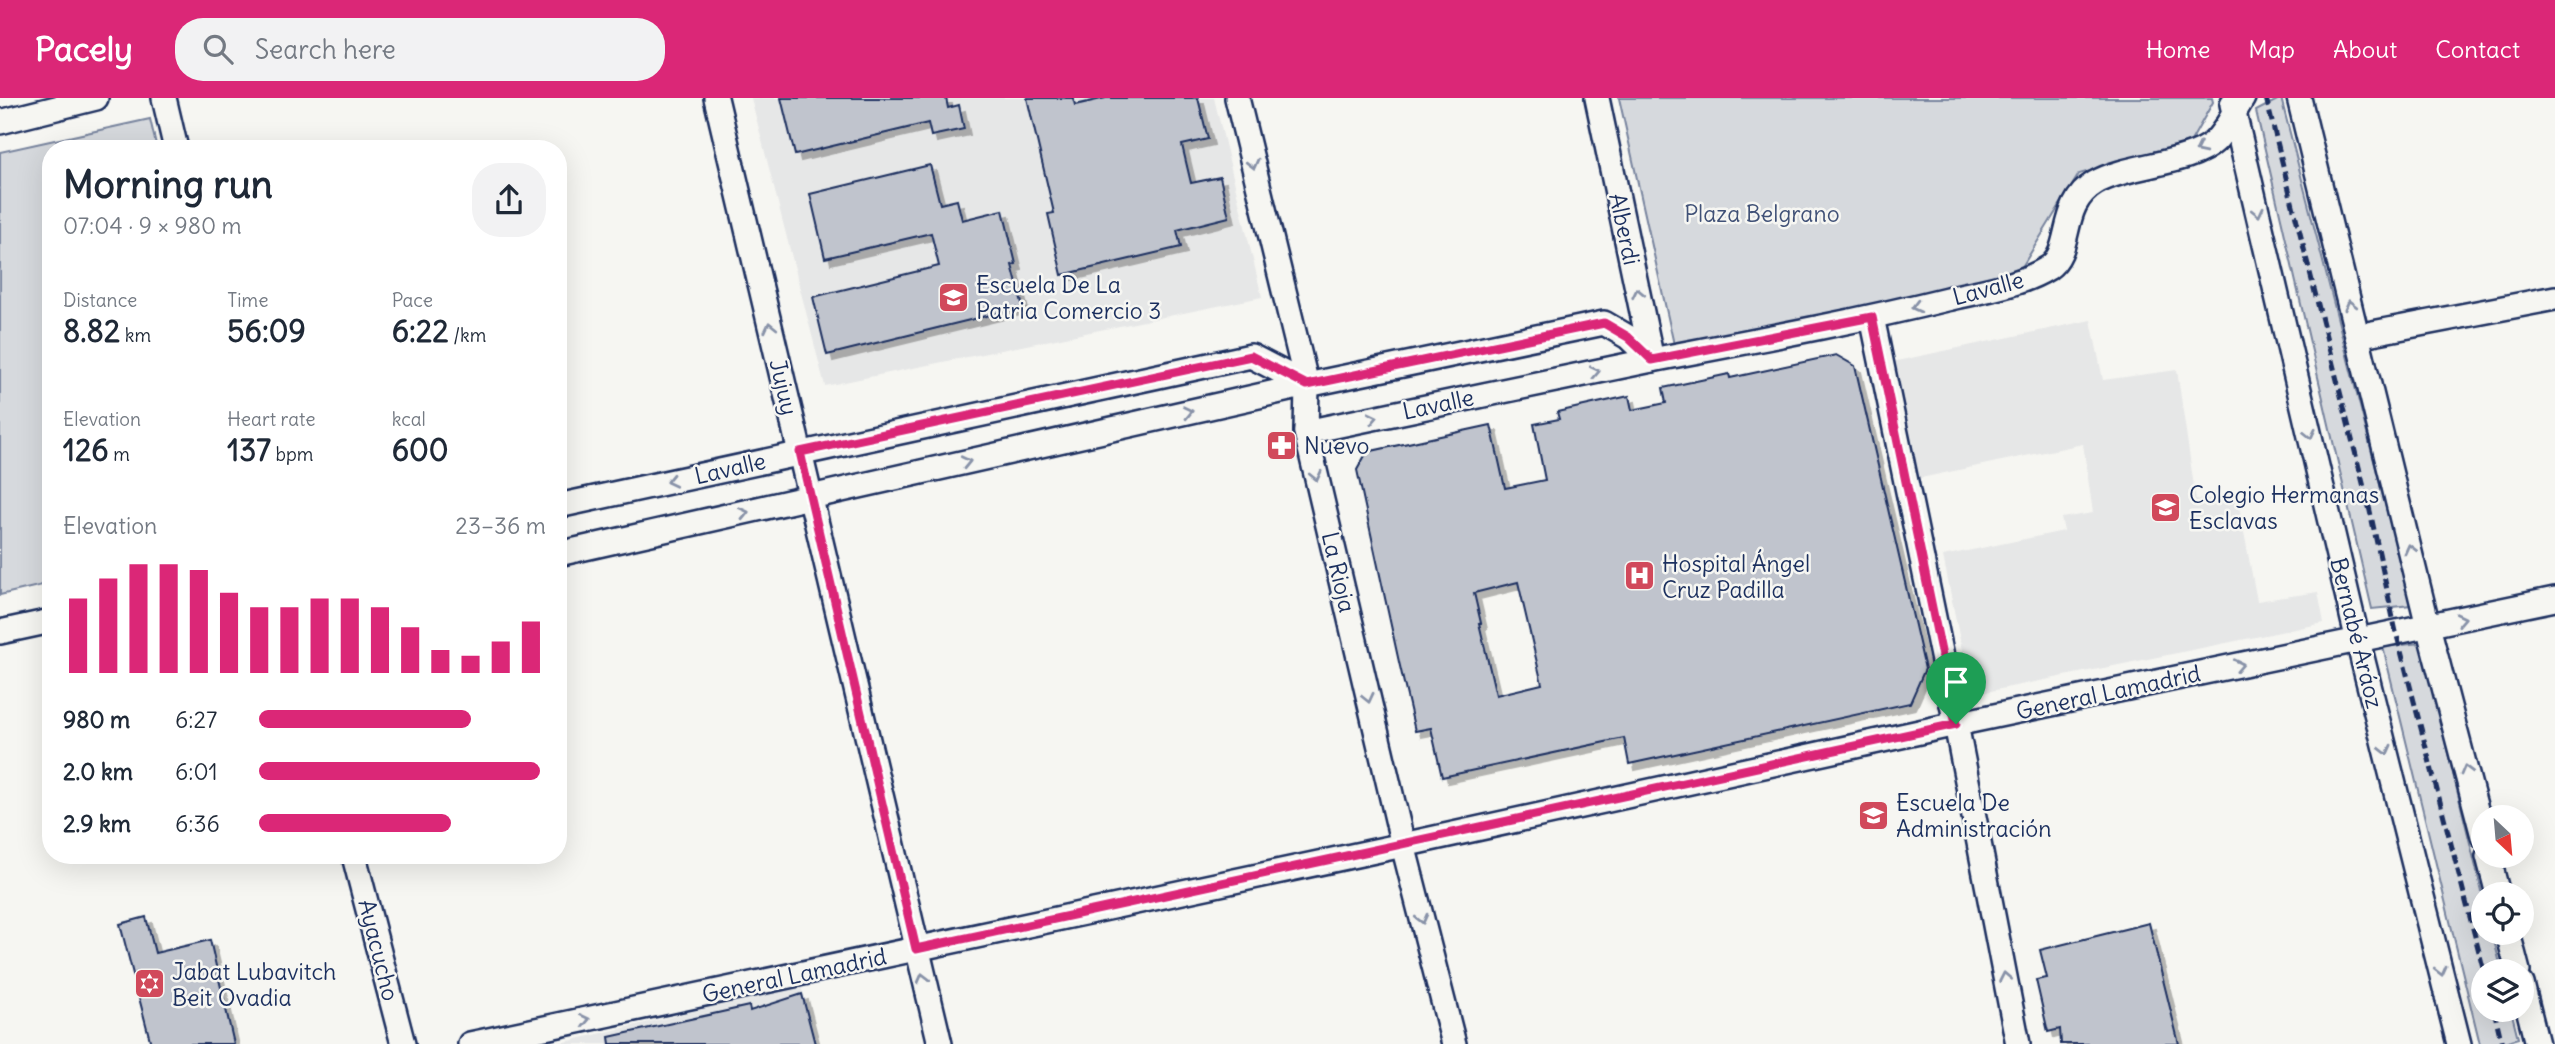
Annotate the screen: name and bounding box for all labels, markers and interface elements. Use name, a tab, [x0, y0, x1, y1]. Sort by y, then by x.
search box	[175, 18, 665, 81]
text: Pacely	[35, 28, 133, 70]
icon: search	[199, 30, 237, 68]
text: Search here	[255, 33, 396, 66]
text: Home	[2146, 34, 2210, 64]
text: Map	[2248, 34, 2295, 64]
text: About	[2333, 34, 2397, 64]
text: Contact	[2435, 34, 2520, 64]
one-way arrow	[2195, 141, 2207, 155]
one-way arrow	[1245, 158, 1259, 170]
text: Morning run	[63, 161, 273, 208]
button: share	[472, 163, 546, 237]
street label: Alberdi	[1603, 190, 1647, 268]
park label: Plaza Belgrano	[1684, 199, 1840, 228]
one-way arrow	[2250, 206, 2264, 218]
text: 07:04 · 9 × 980 m	[63, 211, 242, 240]
street label: Lavalle	[1949, 265, 2027, 311]
place label: Escuela De La Patria Comercio 3	[976, 270, 1161, 325]
school or university icon: Escuela De La Patria Comercio 3	[936, 280, 970, 314]
one-way arrow	[1632, 287, 1647, 299]
text: Distance	[63, 288, 137, 312]
text: Time	[227, 288, 268, 312]
text: Pace	[392, 288, 433, 312]
one-way arrow	[1910, 299, 1922, 313]
one-way arrow	[2344, 299, 2358, 311]
text: 8.82	[63, 312, 120, 350]
text: 56:09	[227, 312, 306, 350]
text: 6:22	[392, 312, 449, 350]
one-way arrow	[764, 321, 778, 333]
text: km	[120, 323, 151, 347]
text: /km	[449, 323, 486, 347]
street label: Jujuy	[764, 356, 804, 418]
one-way arrow	[1589, 365, 1601, 380]
street label: Lavalle	[1400, 382, 1476, 426]
one-way arrow	[1182, 406, 1194, 420]
text: Elevation	[63, 407, 141, 431]
text: Heart rate	[227, 407, 315, 431]
text: kcal	[392, 407, 426, 431]
one-way arrow	[1367, 411, 1379, 426]
pharmacy icon: Nuevo	[1264, 428, 1298, 462]
one-way arrow	[2301, 428, 2316, 440]
text: 126	[63, 431, 109, 469]
text: 137	[227, 431, 271, 469]
text: 600	[392, 431, 448, 469]
place label: Nuevo	[1304, 431, 1370, 460]
text: m	[109, 442, 130, 466]
text: bpm	[271, 442, 314, 466]
street label: Lavalle	[691, 446, 769, 490]
one-way arrow	[960, 456, 972, 471]
one-way arrow	[1308, 470, 1322, 482]
one-way arrow	[665, 472, 677, 487]
place label: Colegio Hermanas Esclavas	[2189, 480, 2379, 535]
school or university icon: Colegio Hermanas Esclavas	[2149, 490, 2183, 524]
one-way arrow	[738, 506, 750, 521]
text: Elevation	[63, 511, 157, 540]
text: 23–36 m	[455, 511, 546, 540]
street label: La Rioja	[1316, 529, 1362, 615]
one-way arrow	[2404, 544, 2418, 556]
place label: Hospital Ángel Cruz Padilla	[1662, 549, 1810, 604]
street label: Bernabé Aráoz	[2324, 555, 2390, 711]
hospital icon: Hospital Ángel Cruz Padilla	[1622, 559, 1656, 593]
one-way arrow	[2455, 612, 2467, 627]
pin	[1926, 652, 1986, 724]
street label: General Lamadrid	[2013, 658, 2203, 726]
one-way arrow	[2233, 659, 2245, 674]
icon: arrive	[1937, 663, 1975, 701]
one-way arrow	[1360, 692, 1374, 704]
text: 980 m	[63, 705, 130, 734]
text: 6:27	[175, 705, 217, 734]
one-way arrow	[2378, 744, 2392, 756]
text: 2.0 km	[63, 757, 133, 786]
text: 6:01	[175, 757, 218, 786]
one-way arrow	[2460, 764, 2474, 776]
place label: Escuela De Administración	[1896, 788, 2052, 843]
school or university icon: Escuela De Administración	[1856, 798, 1890, 832]
north arrow	[2471, 805, 2534, 868]
map controls	[2471, 805, 2534, 1022]
text: 2.9 km	[63, 809, 131, 838]
text: 6:36	[175, 809, 220, 838]
button: locate	[2471, 882, 2534, 945]
street label: Ayacucho	[352, 896, 406, 1004]
one-way arrow	[1414, 913, 1428, 925]
street label: General Lamadrid	[699, 941, 889, 1009]
place label: Jabat Lubavitch Beit Ovadia	[172, 957, 336, 1012]
button: layers	[2471, 959, 2534, 1022]
one-way arrow	[2433, 965, 2447, 977]
synagogue icon: Jabat Lubavitch Beit Ovadia	[132, 967, 166, 1001]
one-way arrow	[1999, 971, 2014, 983]
one-way arrow	[917, 972, 931, 984]
one-way arrow	[579, 1013, 591, 1028]

